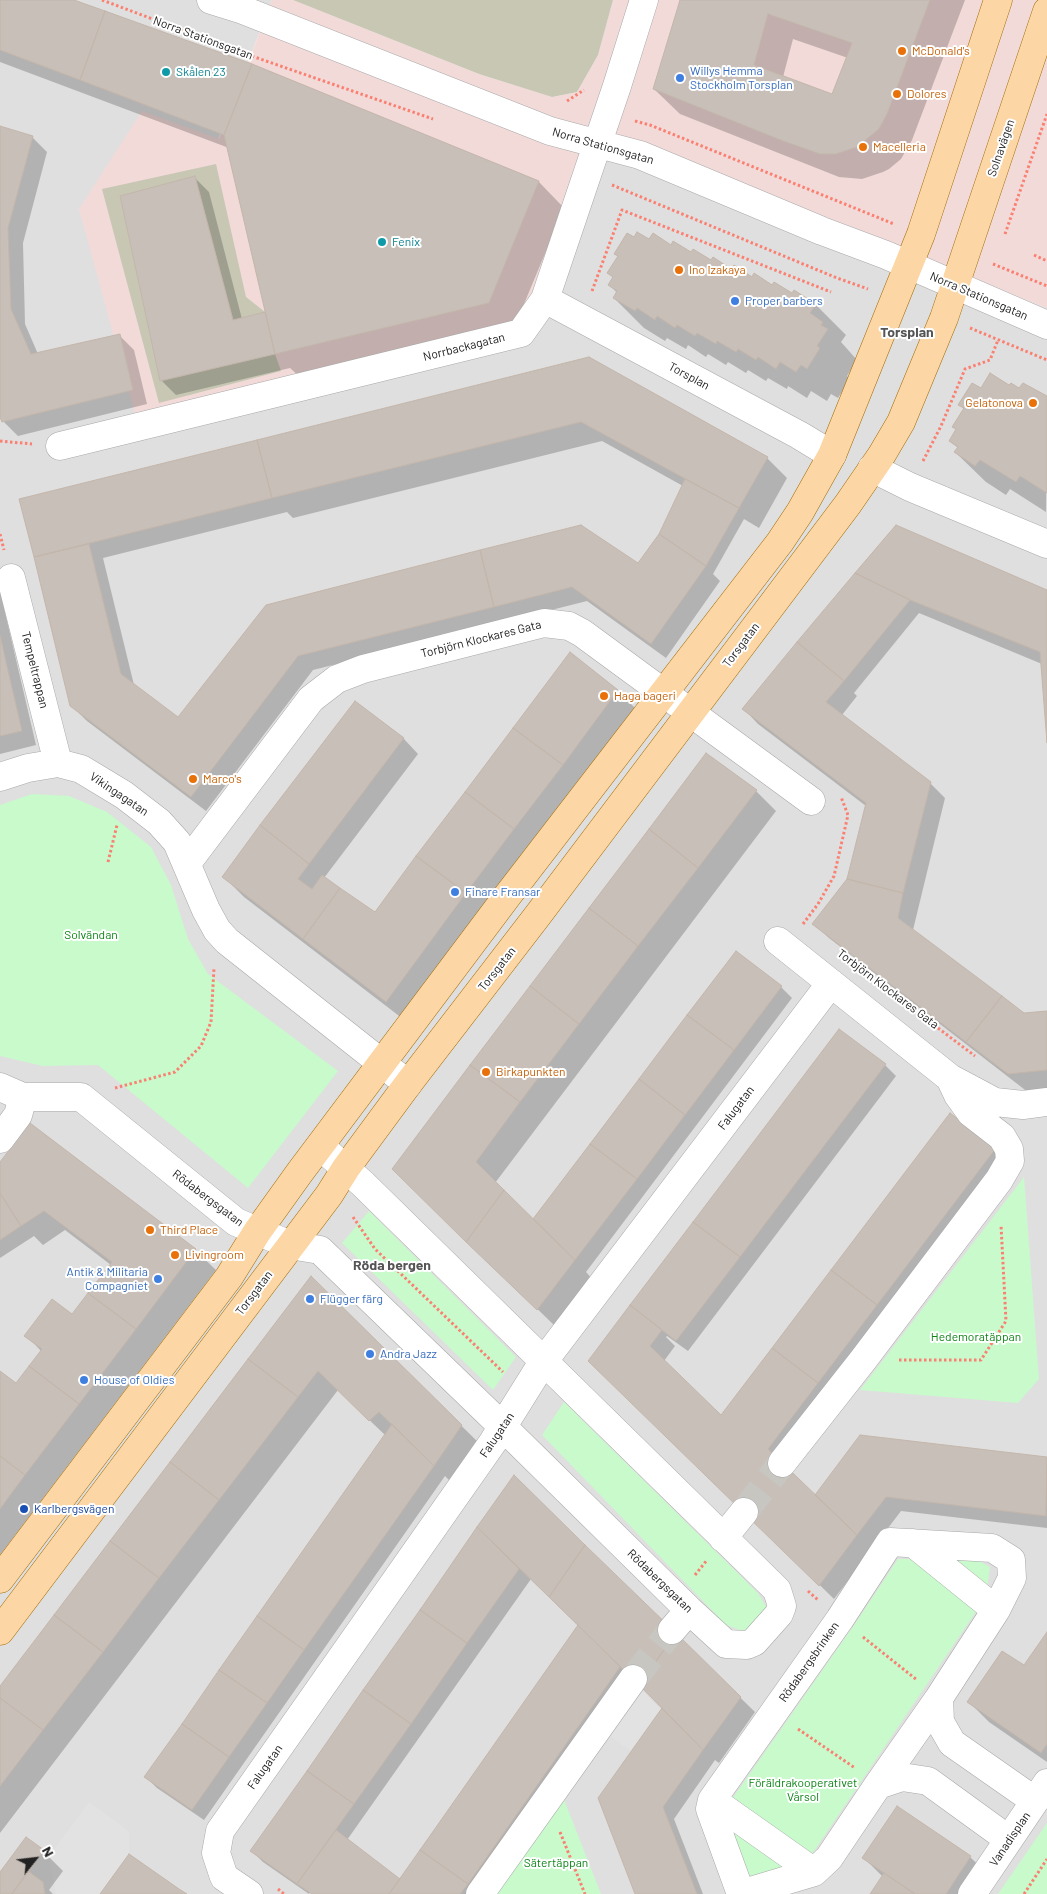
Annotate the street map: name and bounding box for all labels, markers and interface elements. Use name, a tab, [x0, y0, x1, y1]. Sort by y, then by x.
street label: Norra Stationsgatan	[151, 13, 255, 63]
place label: McDonald's	[912, 44, 970, 58]
marker: McDonald's	[896, 45, 908, 57]
place label: Willys Hemma Stockholm Torsplan	[690, 64, 793, 92]
place label: Skålen 23	[176, 65, 226, 79]
marker: Skålen 23	[160, 66, 172, 78]
marker: Willys Hemma Stockholm Torsplan	[674, 72, 686, 84]
place label: Dolores	[907, 87, 947, 101]
marker: Dolores	[891, 88, 903, 100]
street label: Solnavägen	[984, 117, 1018, 179]
street label: Norra Stationsgatan	[551, 125, 655, 167]
place label: Macelleria	[873, 140, 926, 154]
marker: Macelleria	[857, 141, 869, 153]
place label: Fenix	[392, 235, 420, 249]
marker: Fenix	[376, 236, 388, 248]
place label: Ino Izakaya	[689, 263, 746, 277]
marker: Ino Izakaya	[673, 264, 685, 276]
street label: Norra Stationsgatan	[928, 269, 1030, 323]
place label: Proper barbers	[745, 294, 823, 308]
marker: Proper barbers	[729, 295, 741, 307]
district label: Torsplan	[880, 324, 934, 340]
street label: Norrbackagatan	[422, 330, 506, 364]
street label: Torsplan	[666, 359, 712, 393]
place label: Gelatonova	[965, 396, 1023, 410]
marker: Gelatonova	[1027, 397, 1039, 409]
street label: Torbjörn Klockares Gata	[419, 617, 543, 661]
street label: Torsgatan	[720, 620, 762, 670]
street label: Tempeltrappan	[18, 630, 52, 710]
place label: Haga bageri	[614, 689, 676, 703]
marker: Haga bageri	[598, 690, 610, 702]
street label: Vikingagatan	[87, 769, 151, 819]
place label: Marco's	[203, 772, 242, 786]
marker: Marco's	[187, 773, 199, 785]
place label: Finare Fransar	[465, 885, 540, 899]
marker: Finare Fransar	[449, 886, 461, 898]
park label: Solvändan	[64, 928, 118, 942]
street label: Torsgatan	[475, 944, 519, 994]
street label: Torbjörn Klockares Gata	[834, 946, 942, 1032]
place label: Birkapunkten	[496, 1065, 566, 1079]
marker: Birkapunkten	[480, 1066, 492, 1078]
street label: Falugatan	[715, 1083, 757, 1133]
street label: Rödabergsgatan	[170, 1167, 246, 1229]
place label: Third Place	[160, 1223, 218, 1237]
marker: Third Place	[144, 1224, 156, 1236]
place label: Livingroom	[185, 1248, 244, 1262]
marker: Livingroom	[169, 1249, 181, 1261]
district label: Röda bergen	[353, 1257, 431, 1273]
place label: Antik & Militaria Compagniet	[67, 1265, 148, 1293]
street label: Torsgatan	[233, 1268, 275, 1318]
marker: Antik & Militaria Compagniet	[152, 1273, 164, 1285]
place label: Flügger färg	[320, 1292, 383, 1306]
marker: Flügger färg	[304, 1293, 316, 1305]
park label: Hedemoratäppan	[931, 1330, 1021, 1344]
place label: Andra Jazz	[380, 1347, 437, 1361]
marker: Andra Jazz	[364, 1348, 376, 1360]
place label: House of Oldies	[94, 1373, 174, 1387]
marker: House of Oldies	[78, 1374, 90, 1386]
street label: Falugatan	[477, 1410, 517, 1460]
place label: Karlbergsvägen	[34, 1502, 114, 1516]
marker: Karlbergsvägen	[18, 1503, 30, 1515]
street label: Rödabergsgatan	[624, 1546, 696, 1616]
street label: Rödabergsbrinken	[776, 1619, 842, 1705]
street label: Falugatan	[244, 1742, 286, 1792]
park label: Föräldrakooperativet Vårsol	[749, 1776, 857, 1804]
street label: Vanadisplan	[987, 1809, 1033, 1869]
north arrow	[10, 1834, 60, 1884]
text: N	[39, 1843, 58, 1860]
park label: Sätertäppan	[524, 1856, 588, 1870]

